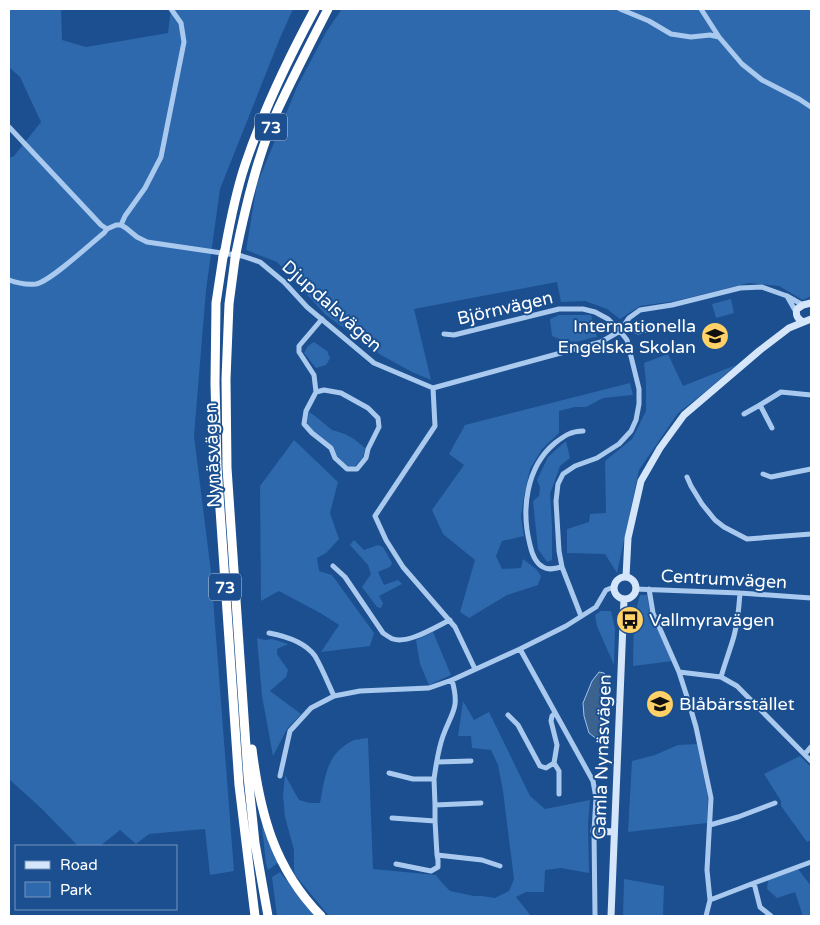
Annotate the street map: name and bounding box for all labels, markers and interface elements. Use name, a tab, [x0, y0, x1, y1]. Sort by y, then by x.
road number: 73	[255, 114, 287, 140]
street label: Djupdalsvägen	[278, 255, 386, 357]
street label: Björnvägen	[455, 286, 555, 330]
place label: Internationella Engelska Skolan	[557, 315, 696, 358]
school or university icon: Internationella Engelska Skolan	[700, 321, 730, 351]
street label: Nynäsvägen	[199, 402, 225, 508]
street label: Centrumvägen	[660, 565, 788, 593]
road number: 73	[209, 574, 241, 600]
bus stop icon: Vallmyravägen	[615, 605, 645, 635]
place label: Vallmyravägen	[649, 609, 775, 631]
street label: Gamla Nynäsvägen	[588, 674, 616, 840]
school or university icon: Blåbärsstället	[645, 689, 675, 719]
place label: Blåbärsstället	[679, 693, 795, 715]
legend	[15, 845, 178, 910]
text: Road	[60, 856, 98, 874]
text: Park	[60, 881, 92, 899]

